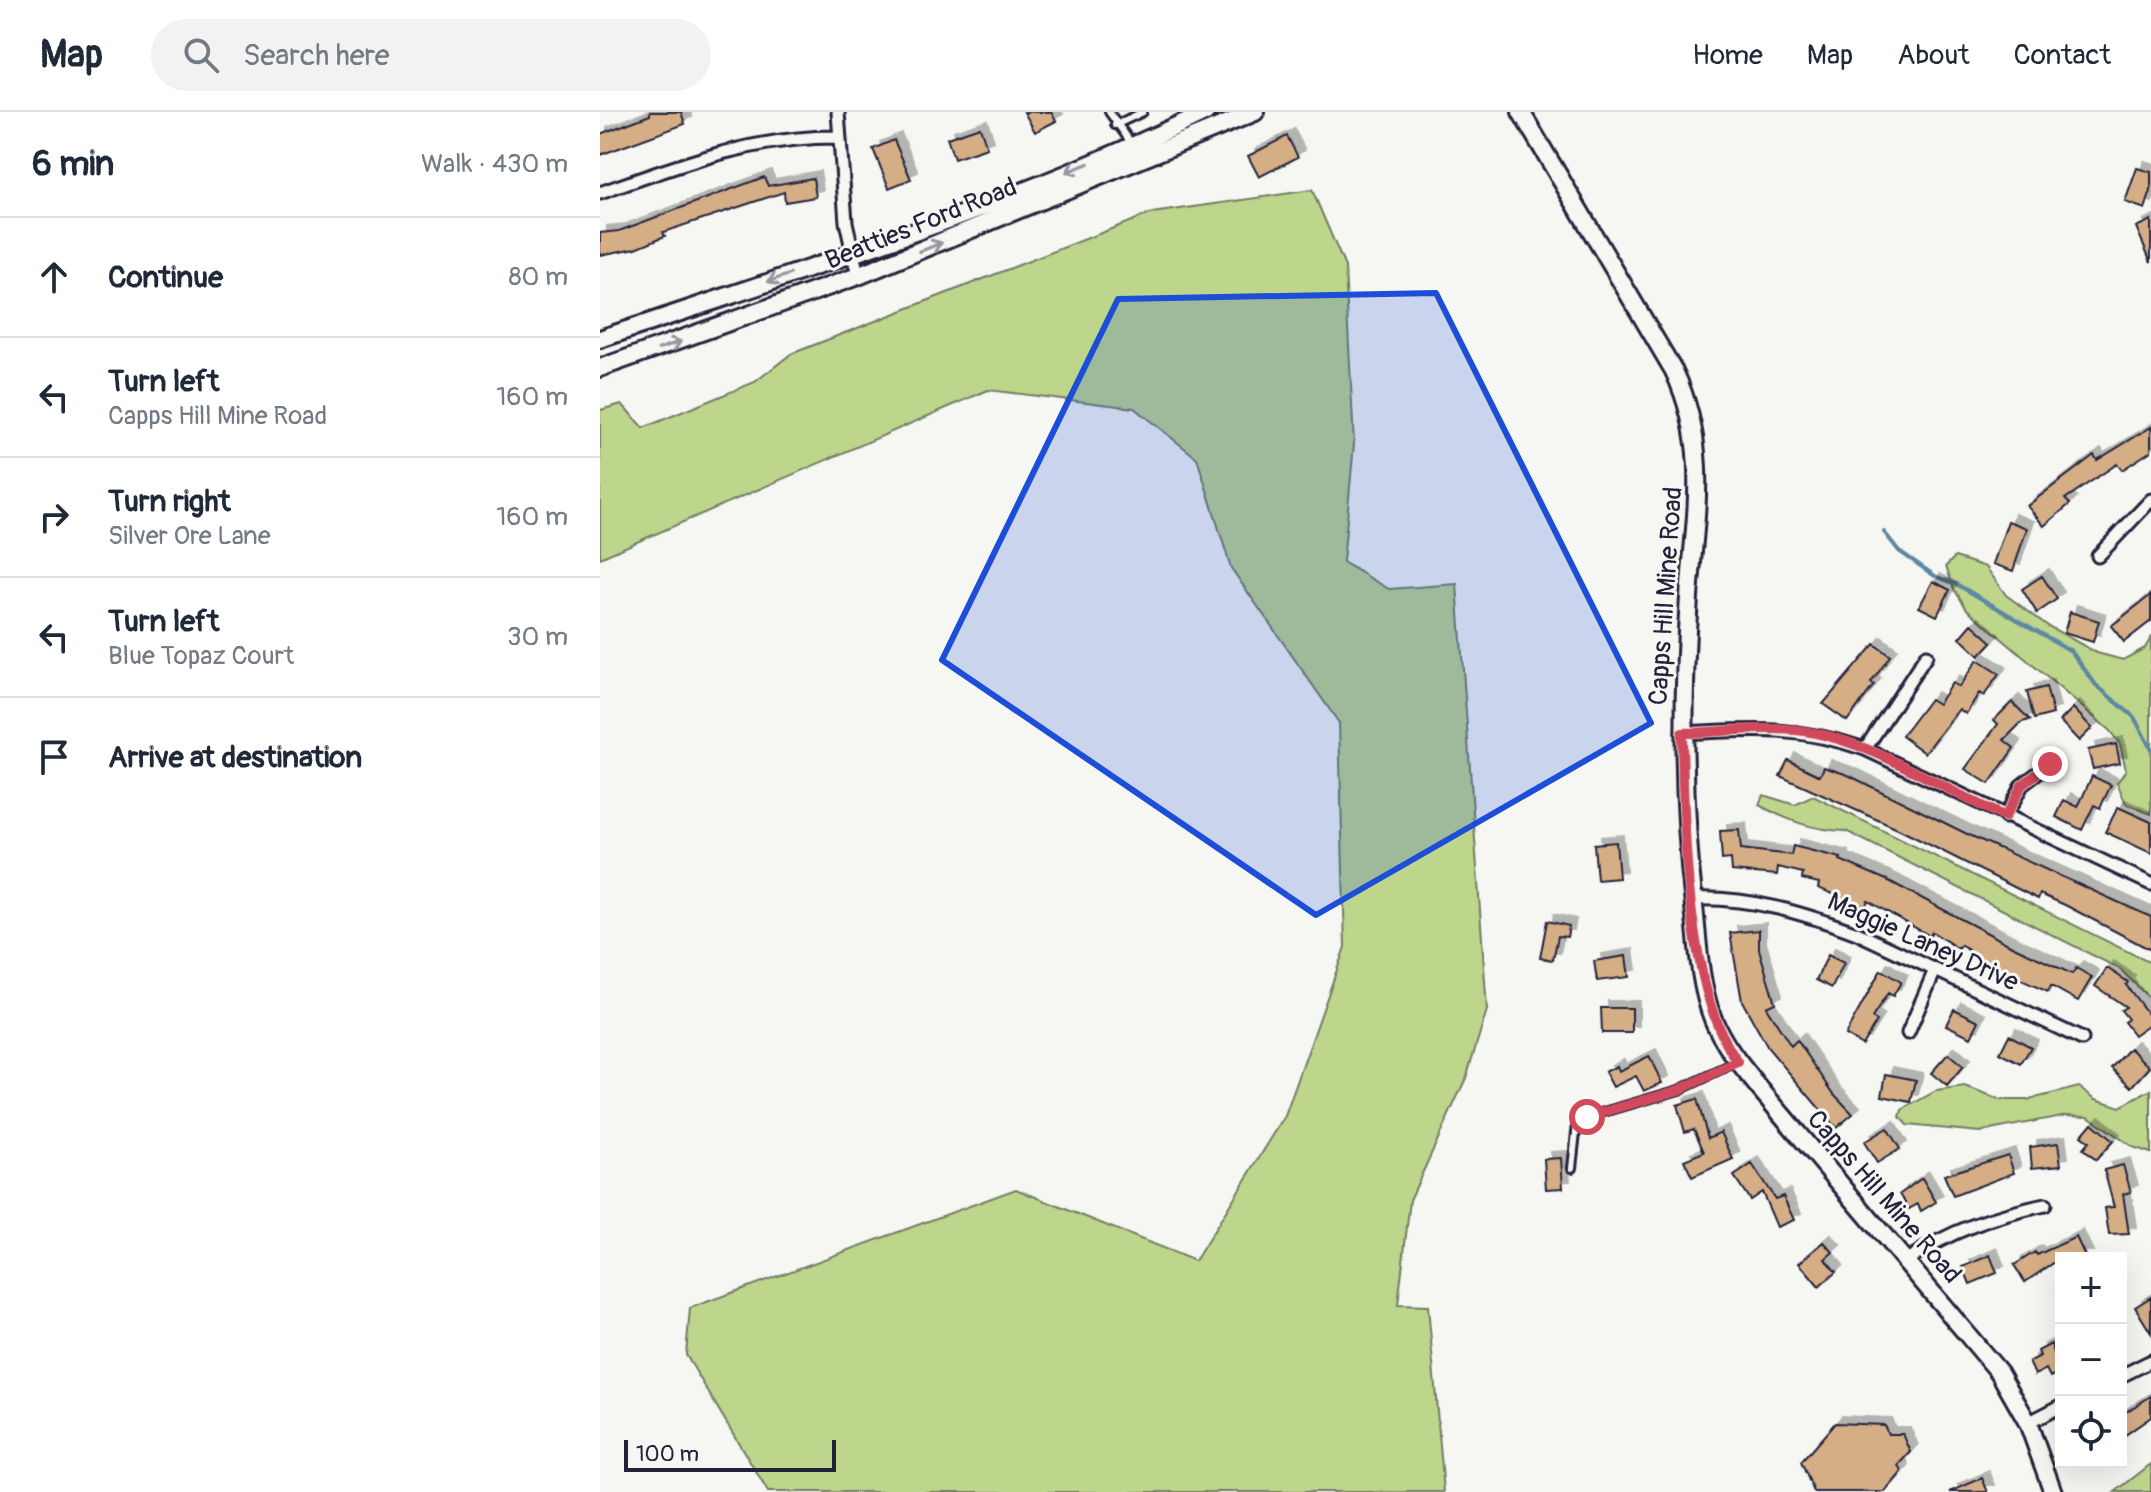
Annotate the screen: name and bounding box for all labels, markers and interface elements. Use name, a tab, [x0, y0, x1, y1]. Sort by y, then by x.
search box	[151, 19, 711, 91]
text: Map	[40, 31, 103, 79]
icon: search	[179, 33, 223, 77]
text: Search here	[243, 37, 390, 74]
text: Home	[1692, 38, 1763, 73]
text: Map	[1807, 38, 1853, 73]
text: About	[1897, 38, 1970, 73]
text: Contact	[2014, 38, 2111, 73]
text: 6 min	[32, 143, 114, 186]
text: Walk · 430 m	[421, 148, 568, 180]
one-way arrow	[1065, 162, 1090, 176]
street label: Beatties Ford Road	[821, 171, 1021, 277]
one-way arrow	[918, 239, 943, 253]
icon: ahead	[32, 255, 76, 299]
text: Continue	[108, 259, 223, 296]
text: 80 m	[508, 261, 568, 293]
one-way arrow	[767, 272, 792, 287]
one-way arrow	[657, 336, 682, 351]
text: Turn left	[108, 363, 219, 400]
icon: left	[32, 375, 76, 419]
text: 160 m	[496, 381, 568, 413]
text: Capps Hill Mine Road	[108, 400, 327, 432]
text: Turn right	[108, 483, 231, 520]
street label: Capps Hill Mine Road	[1642, 486, 1690, 706]
icon: right	[32, 495, 76, 539]
text: 160 m	[496, 501, 568, 533]
text: Silver Ore Lane	[108, 520, 271, 552]
text: Turn left	[108, 603, 219, 640]
icon: left	[32, 615, 76, 659]
text: 30 m	[507, 621, 568, 653]
text: Blue Topaz Court	[108, 640, 294, 672]
icon: arrive	[32, 735, 76, 779]
text: Arrive at destination	[108, 739, 362, 776]
route end	[2032, 746, 2068, 782]
street label: Maggie Laney Drive	[1822, 886, 2024, 999]
route start	[1569, 1099, 1605, 1135]
street label: Capps Hill Mine Road	[1800, 1104, 1968, 1290]
map controls	[2055, 1252, 2127, 1468]
button: +	[2055, 1252, 2127, 1324]
button: −	[2055, 1324, 2127, 1396]
button: locate	[2055, 1396, 2127, 1468]
scale bar	[624, 1436, 836, 1472]
text: 100 m	[636, 1440, 699, 1468]

